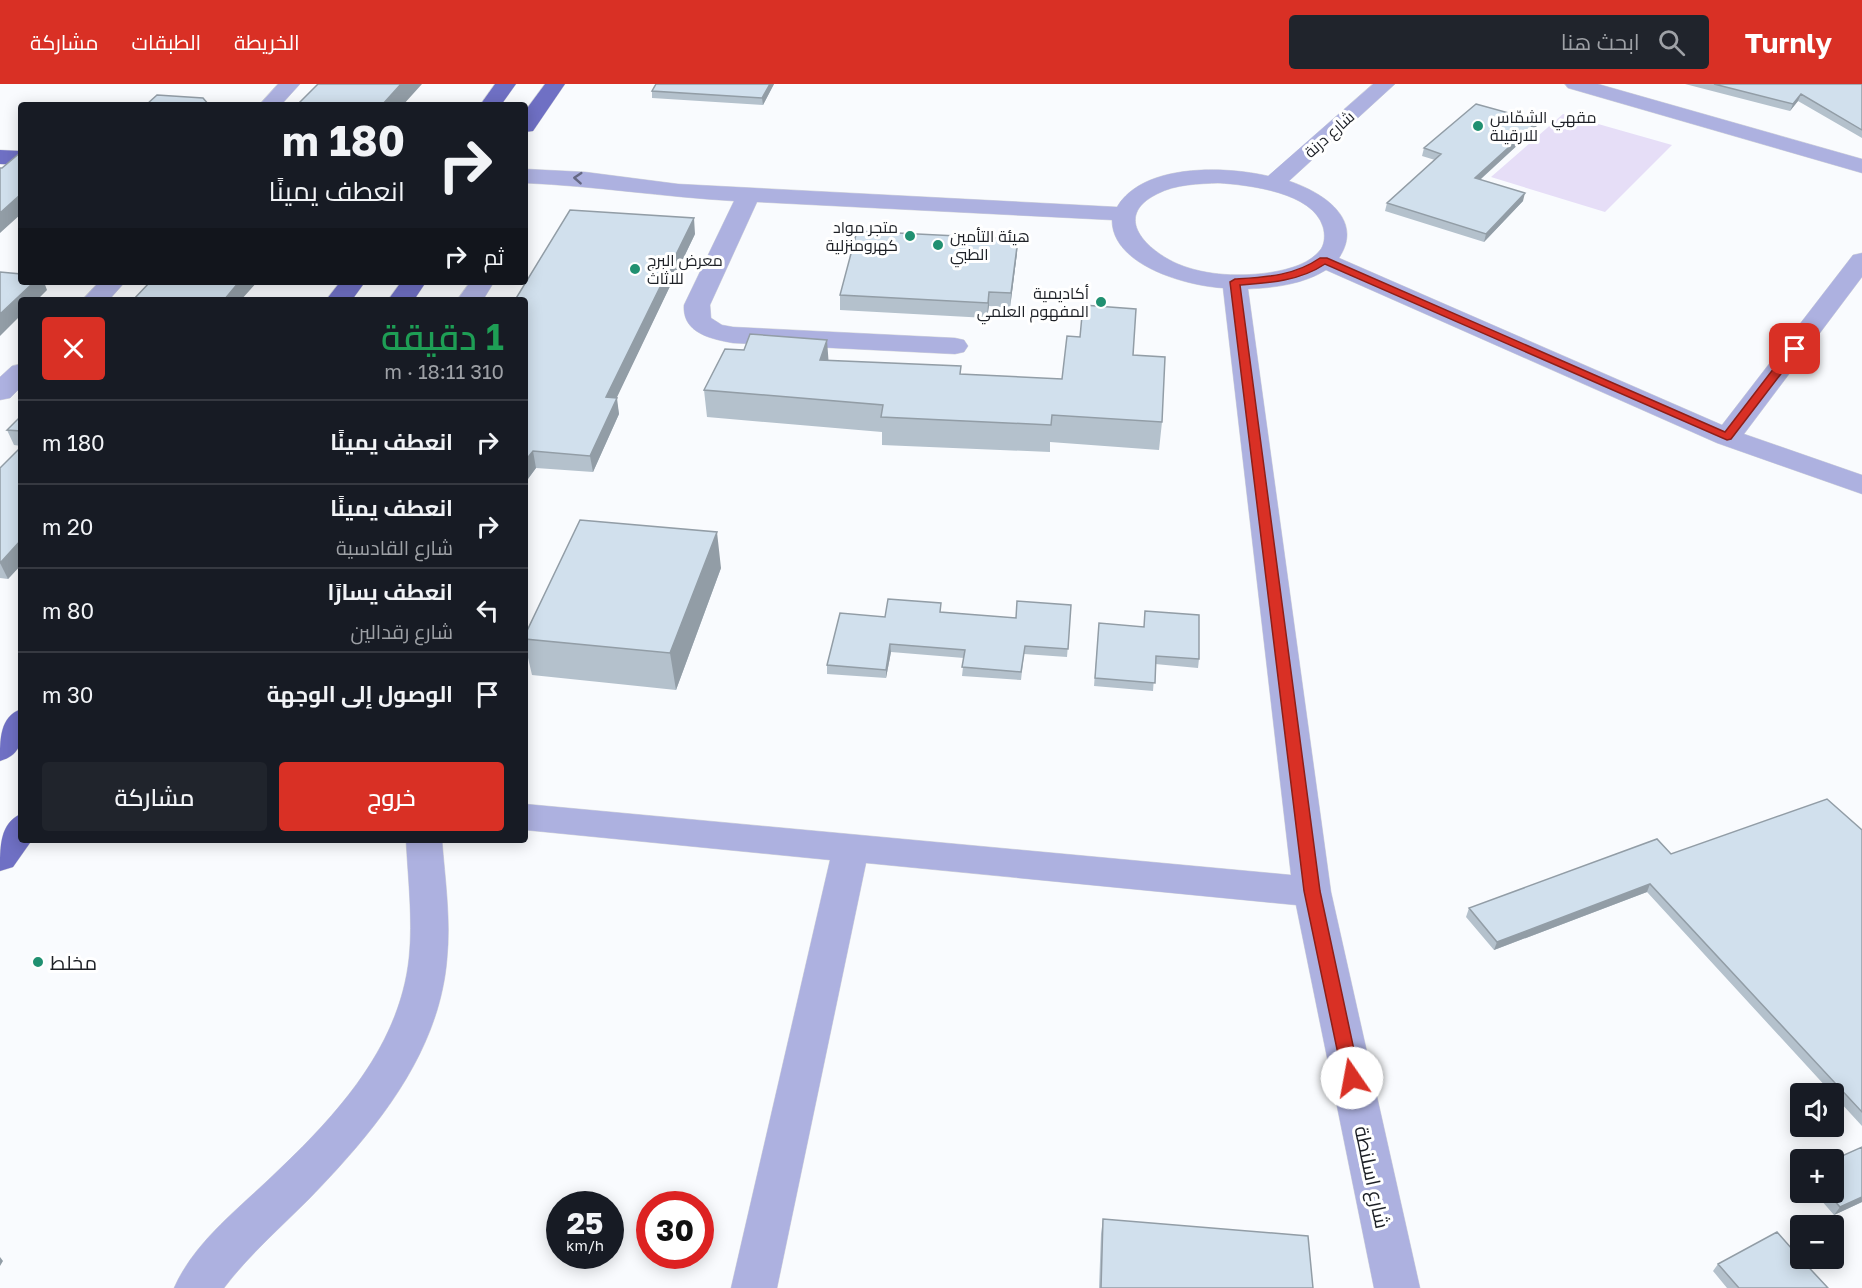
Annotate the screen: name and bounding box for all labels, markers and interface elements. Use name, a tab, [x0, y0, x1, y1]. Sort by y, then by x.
search box	[1289, 15, 1709, 69]
icon: search	[1655, 26, 1688, 59]
text: Turnly	[1745, 26, 1832, 59]
text: ابحث هنا	[1561, 28, 1640, 55]
text: مشاركة	[30, 29, 99, 55]
text: الطبقات	[132, 29, 201, 55]
text: الخريطة	[234, 29, 300, 55]
street label: شارع درنة	[1300, 106, 1359, 163]
place label: مقهي الشمّاس للارقيلة	[1490, 107, 1597, 145]
text: 180 m	[282, 115, 405, 165]
marker: مقهي الشمّاس للارقيلة	[1471, 119, 1485, 133]
icon: right	[426, 126, 504, 204]
one-way arrow	[573, 172, 583, 185]
text: انعطف يمينًا	[269, 175, 405, 207]
place label: متجر مواد كهرومنزلية	[826, 217, 898, 256]
place label: هيئة التأمين الطبي	[950, 226, 1030, 268]
marker: متجر مواد كهرومنزلية	[903, 229, 917, 243]
marker: هيئة التأمين الطبي	[931, 238, 945, 252]
icon: right	[439, 240, 472, 273]
text: ثم	[484, 243, 504, 270]
place label: معرض البرج للاثاث	[647, 250, 723, 288]
marker: معرض البرج للاثاث	[628, 262, 642, 276]
place label: أكاديمية المفهوم العلمي	[977, 283, 1089, 325]
marker: أكاديمية المفهوم العلمي	[1094, 295, 1108, 309]
text: 1 دقيقة	[381, 315, 504, 358]
button: close	[42, 317, 105, 380]
pin	[1769, 323, 1820, 374]
icon: arrive	[1778, 332, 1811, 365]
text: 310 m · 18:11	[384, 359, 504, 383]
icon: right	[471, 426, 504, 459]
text: انعطف يمينًا	[330, 428, 453, 455]
text: 180 m	[42, 429, 105, 456]
text: انعطف يمينًا	[330, 494, 453, 521]
icon: right	[471, 510, 504, 543]
text: 20 m	[42, 513, 93, 540]
text: شارع القادسية	[336, 535, 453, 559]
text: انعطف يسارًا	[328, 578, 453, 605]
icon: left	[471, 594, 504, 627]
text: 80 m	[42, 597, 94, 624]
text: شارع رقدالين	[350, 619, 453, 643]
icon: arrive	[471, 678, 504, 711]
text: الوصول إلى الوجهة	[267, 680, 453, 707]
text: 30 m	[42, 681, 94, 708]
button: مشاركة	[42, 762, 267, 831]
button: خروج	[279, 762, 504, 831]
place label: مخلط	[50, 950, 97, 974]
marker: مخلط	[31, 955, 45, 969]
position arrow	[1320, 1046, 1384, 1110]
map controls	[1790, 1083, 1844, 1269]
button: sound	[1790, 1083, 1844, 1137]
street label: شارع اسلنطة	[1347, 1124, 1396, 1231]
button: +	[1790, 1149, 1844, 1203]
speed limit sign: 30	[636, 1191, 714, 1269]
text: 25	[567, 1205, 603, 1241]
button: −	[1790, 1215, 1844, 1269]
text: km/h	[566, 1236, 604, 1254]

